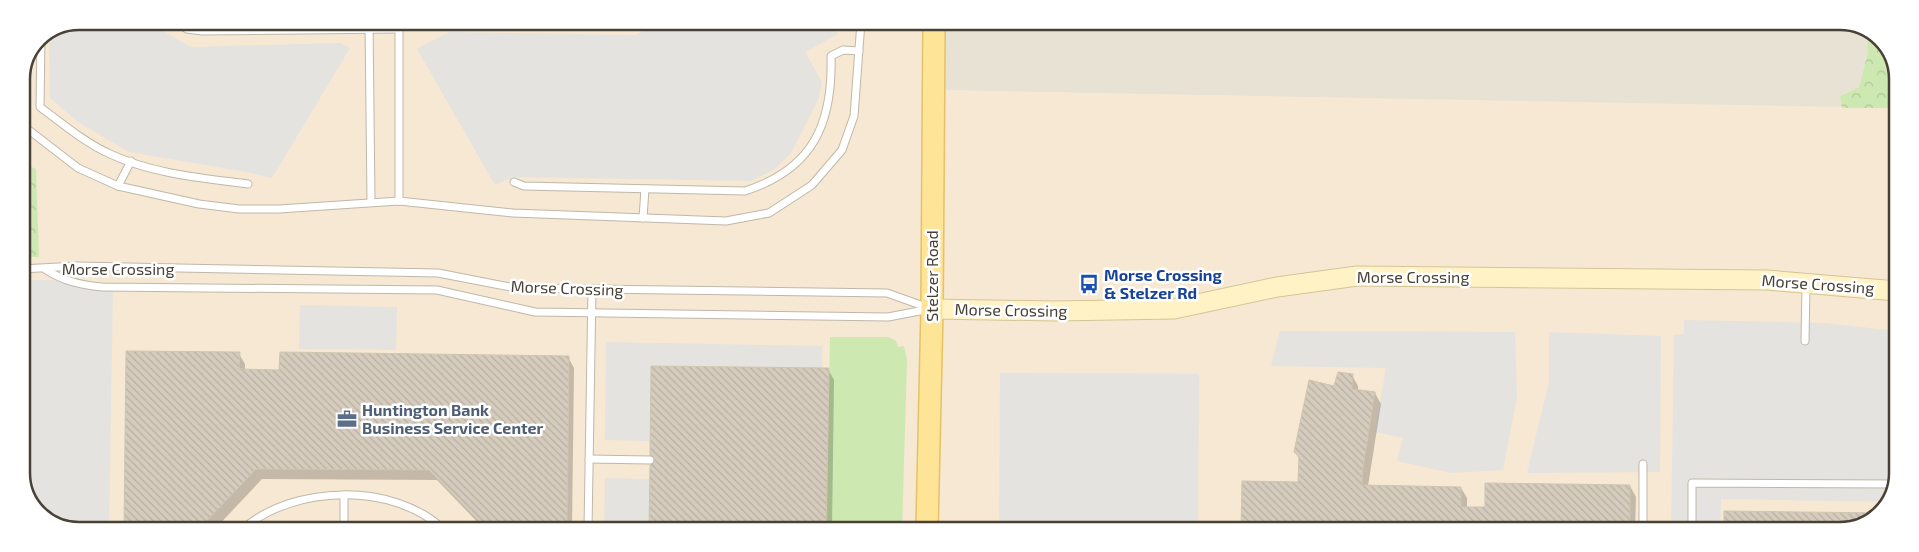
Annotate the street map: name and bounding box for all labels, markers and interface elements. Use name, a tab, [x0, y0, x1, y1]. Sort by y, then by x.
street label: Stelzer Road	[922, 230, 941, 322]
street label: Morse Crossing	[62, 259, 174, 278]
place label: Morse Crossing & Stelzer Rd	[1104, 265, 1222, 302]
street label: Morse Crossing	[1357, 267, 1469, 286]
street label: Morse Crossing	[1761, 270, 1875, 297]
bus stop icon: Morse Crossing & Stelzer Rd	[1078, 273, 1100, 295]
street label: Morse Crossing	[510, 276, 624, 299]
street label: Morse Crossing	[954, 299, 1068, 320]
place label: Huntington Bank Business Service Center	[362, 400, 544, 437]
office icon: Huntington Bank Business Service Center	[336, 408, 358, 430]

